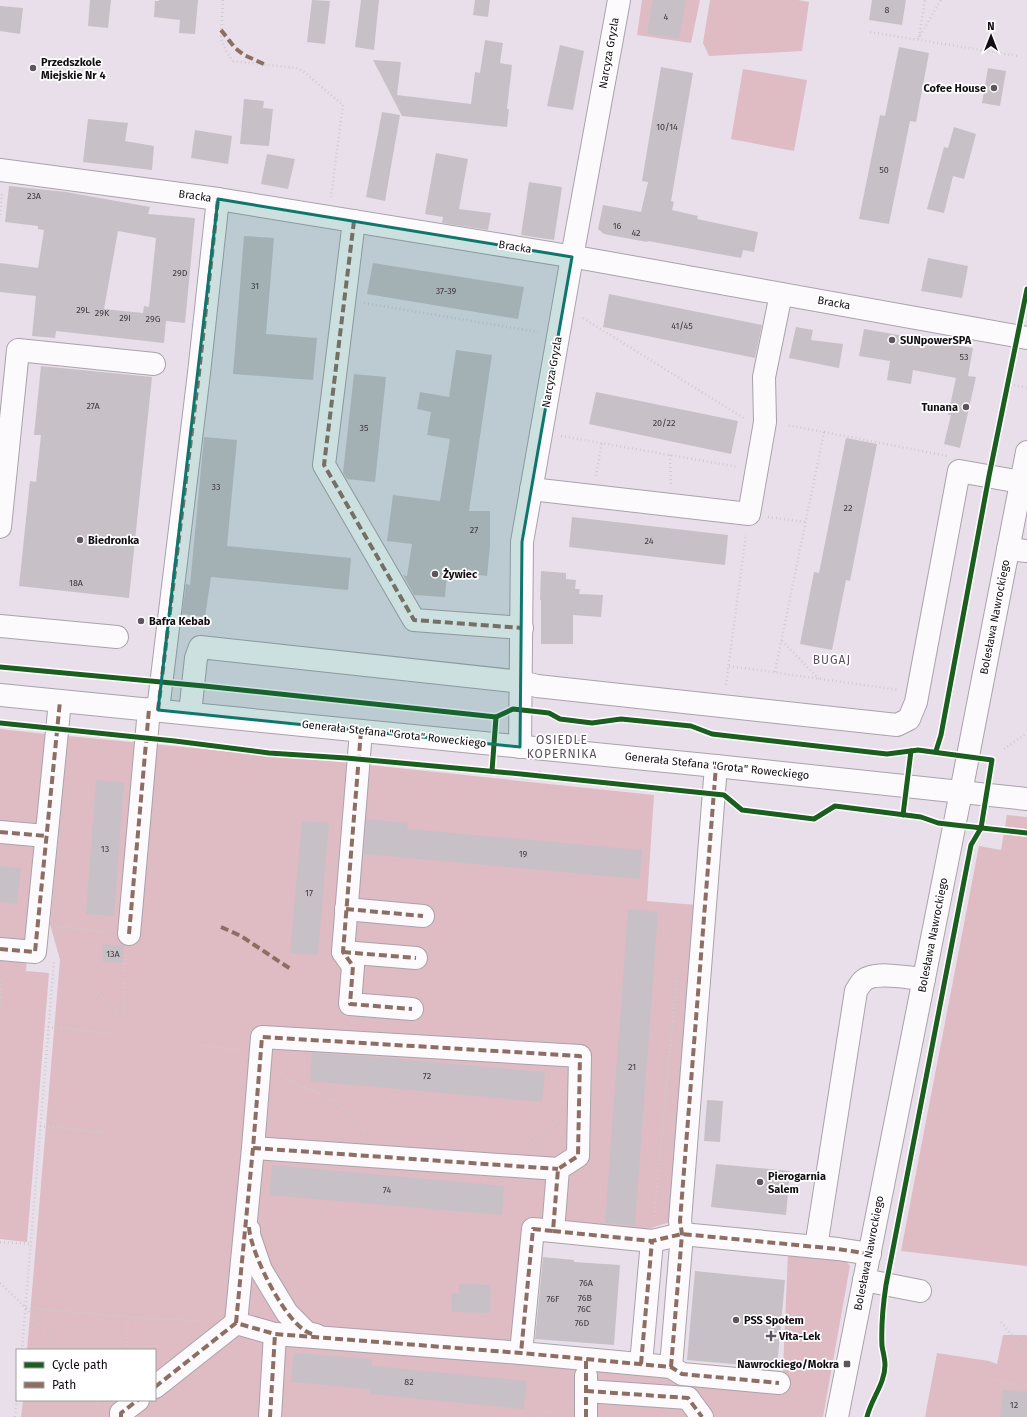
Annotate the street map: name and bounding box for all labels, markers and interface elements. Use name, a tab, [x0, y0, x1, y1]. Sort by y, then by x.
house number: 8	[885, 5, 890, 15]
house number: 4	[664, 12, 669, 22]
street label: Narcyza Gryzla	[596, 16, 622, 90]
north arrow	[971, 16, 1011, 56]
text: N	[987, 20, 995, 33]
place label: Przedszkole Miejskie Nr 4	[41, 56, 106, 82]
marker: Przedszkole Miejskie Nr 4	[28, 63, 38, 73]
place label: Cofee House	[923, 82, 986, 95]
marker: Cofee House	[989, 83, 999, 93]
house number: 10/14	[656, 122, 678, 132]
house number: 50	[879, 165, 889, 175]
street label: Bracka	[178, 187, 212, 205]
house number: 23A	[27, 191, 42, 201]
house number: 16	[613, 221, 622, 231]
house number: 42	[631, 228, 641, 238]
street label: Bracka	[498, 238, 532, 256]
house number: 29D	[173, 268, 188, 278]
house number: 31	[251, 281, 259, 291]
house number: 37-39	[436, 286, 457, 296]
street label: Bracka	[816, 294, 852, 312]
house number: 29L	[76, 305, 90, 315]
house number: 29K	[95, 308, 110, 318]
house number: 29I	[119, 313, 131, 323]
house number: 29G	[146, 314, 161, 324]
house number: 41/45	[671, 321, 693, 331]
place label: SUNpowerSPA	[900, 334, 972, 347]
street label: Narcyza Gryzla	[539, 335, 565, 409]
marker: SUNpowerSPA	[887, 335, 897, 345]
house number: 53	[960, 352, 968, 362]
house number: 27A	[86, 401, 100, 411]
place label: Tunana	[921, 401, 958, 414]
marker: Tunana	[961, 402, 971, 412]
house number: 20/22	[653, 418, 675, 428]
house number: 35	[359, 423, 369, 433]
house number: 33	[212, 482, 220, 492]
house number: 22	[844, 503, 852, 513]
house number: 27	[470, 525, 478, 535]
place label: Biedronka	[88, 534, 139, 547]
marker: Biedronka	[75, 535, 85, 545]
house number: 24	[644, 536, 654, 546]
street label: Bolesława Nawrockiego	[977, 558, 1013, 676]
place label: Żywiec	[443, 568, 478, 581]
marker: Żywiec	[430, 569, 440, 579]
house number: 18A	[69, 578, 84, 588]
place label: Bafra Kebab	[149, 615, 211, 628]
marker: Bafra Kebab	[136, 616, 146, 626]
district label: BUGAJ	[813, 653, 851, 667]
street label: Generała Stefana "Grota" Roweckiego	[301, 718, 487, 750]
district label: OSIEDLE KOPERNIKA	[527, 733, 597, 761]
street label: Generała Stefana "Grota" Roweckiego	[624, 750, 810, 782]
house number: 13	[101, 844, 109, 854]
house number: 19	[519, 849, 528, 859]
street label: Bolesława Nawrockiego	[915, 876, 951, 994]
house number: 17	[305, 888, 313, 898]
house number: 13A	[106, 949, 121, 959]
house number: 21	[628, 1062, 636, 1072]
house number: 72	[423, 1071, 431, 1081]
place label: Pierogarnia Salem	[768, 1170, 826, 1196]
marker: Pierogarnia Salem	[755, 1177, 765, 1187]
house number: 74	[383, 1185, 391, 1195]
street label: Bolesława Nawrockiego	[851, 1194, 887, 1312]
house number: 76A	[579, 1278, 594, 1288]
house number: 76B	[578, 1293, 593, 1303]
house number: 76F	[546, 1294, 560, 1304]
house number: 76C	[577, 1304, 591, 1314]
place label: PSS Społem	[744, 1314, 804, 1327]
marker: PSS Społem	[731, 1315, 741, 1325]
house number: 76D	[575, 1318, 589, 1328]
place label: Vita-Lek	[778, 1330, 821, 1343]
marker: Vita-Lek	[766, 1331, 776, 1341]
legend	[16, 1349, 156, 1401]
text: Cycle path	[52, 1358, 108, 1372]
place label: Nawrockiego/Mokra	[737, 1358, 839, 1371]
marker: Nawrockiego/Mokra	[842, 1359, 852, 1369]
house number: 82	[404, 1377, 414, 1387]
text: Path	[52, 1378, 76, 1392]
house number: 12	[1010, 1400, 1018, 1410]

